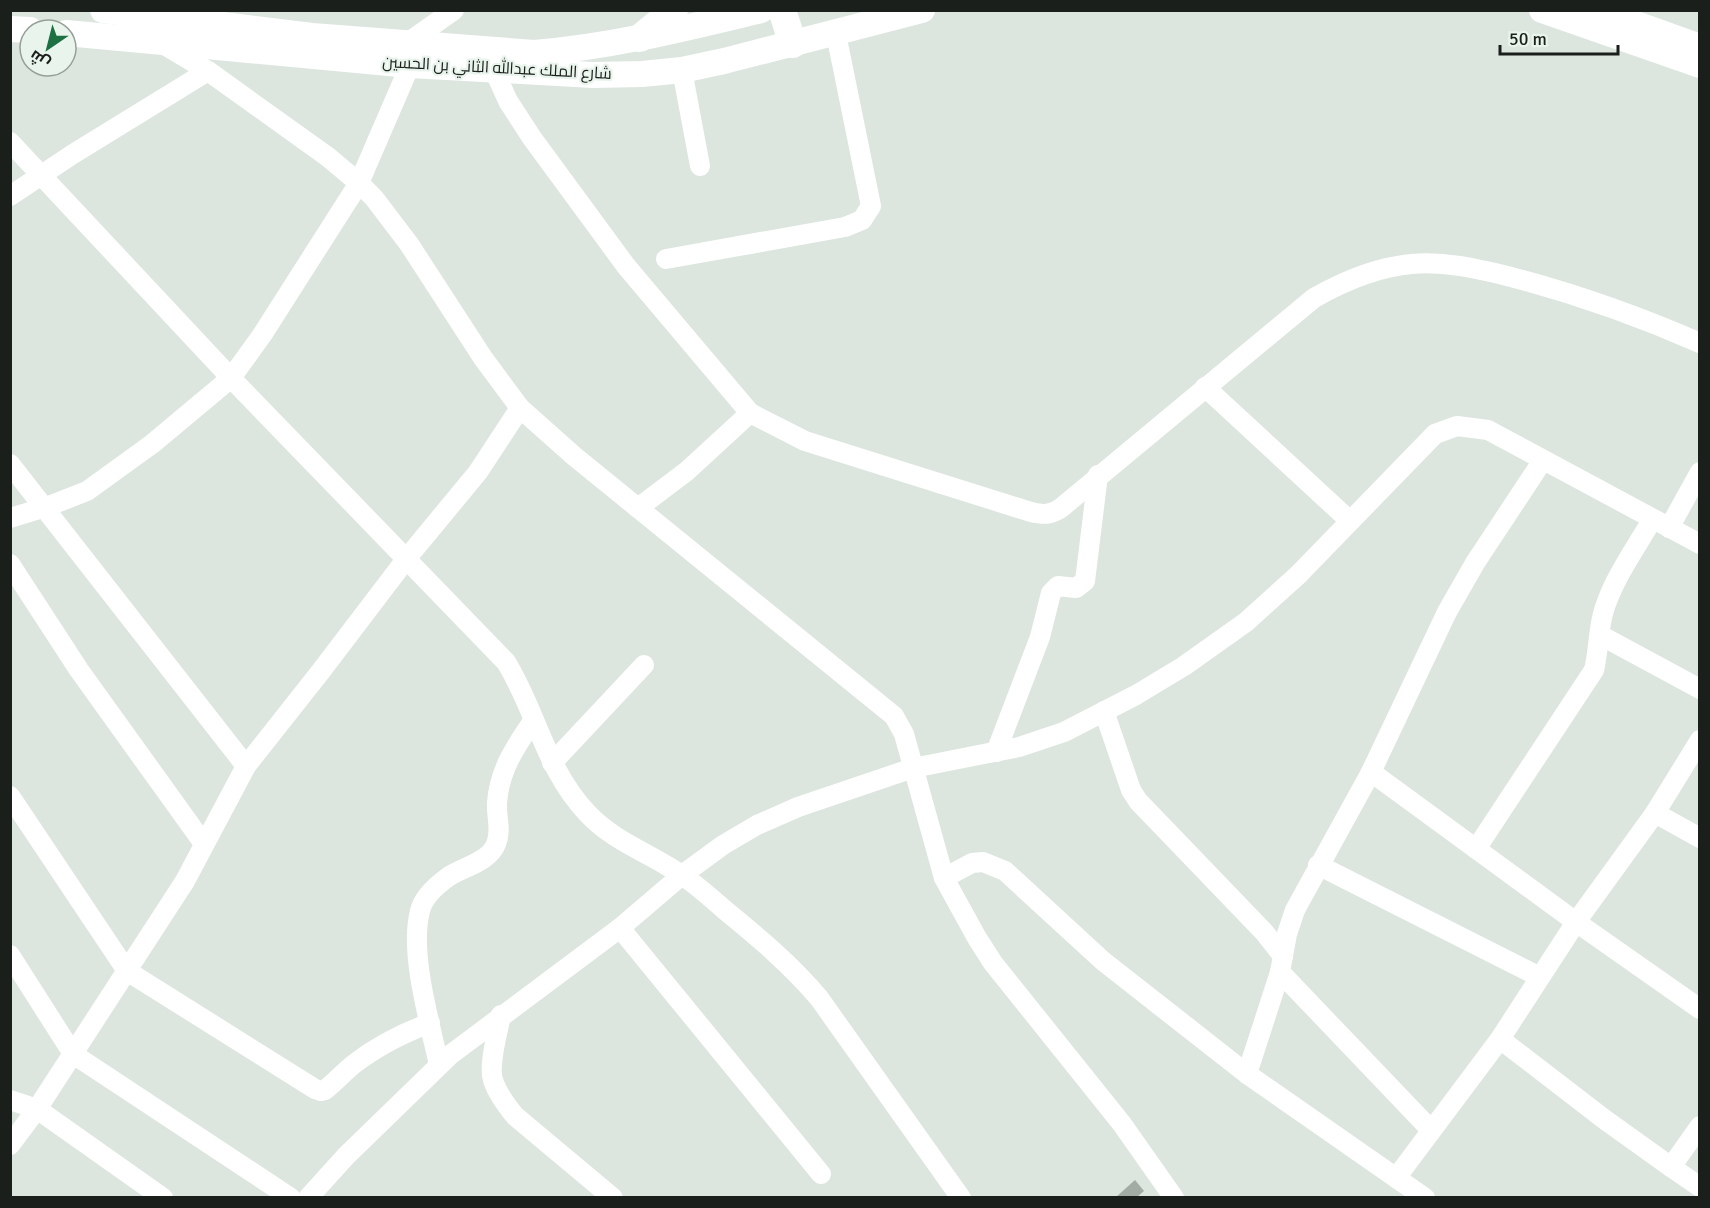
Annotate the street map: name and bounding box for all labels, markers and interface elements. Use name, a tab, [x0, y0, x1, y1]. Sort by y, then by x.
north arrow	[18, 18, 78, 78]
scale bar	[1500, 18, 1618, 56]
text: 50 m	[1509, 28, 1547, 50]
text: ش	[26, 45, 54, 74]
street label: شارع الملك عبدالله الثاني بن الحسين	[381, 51, 612, 87]

